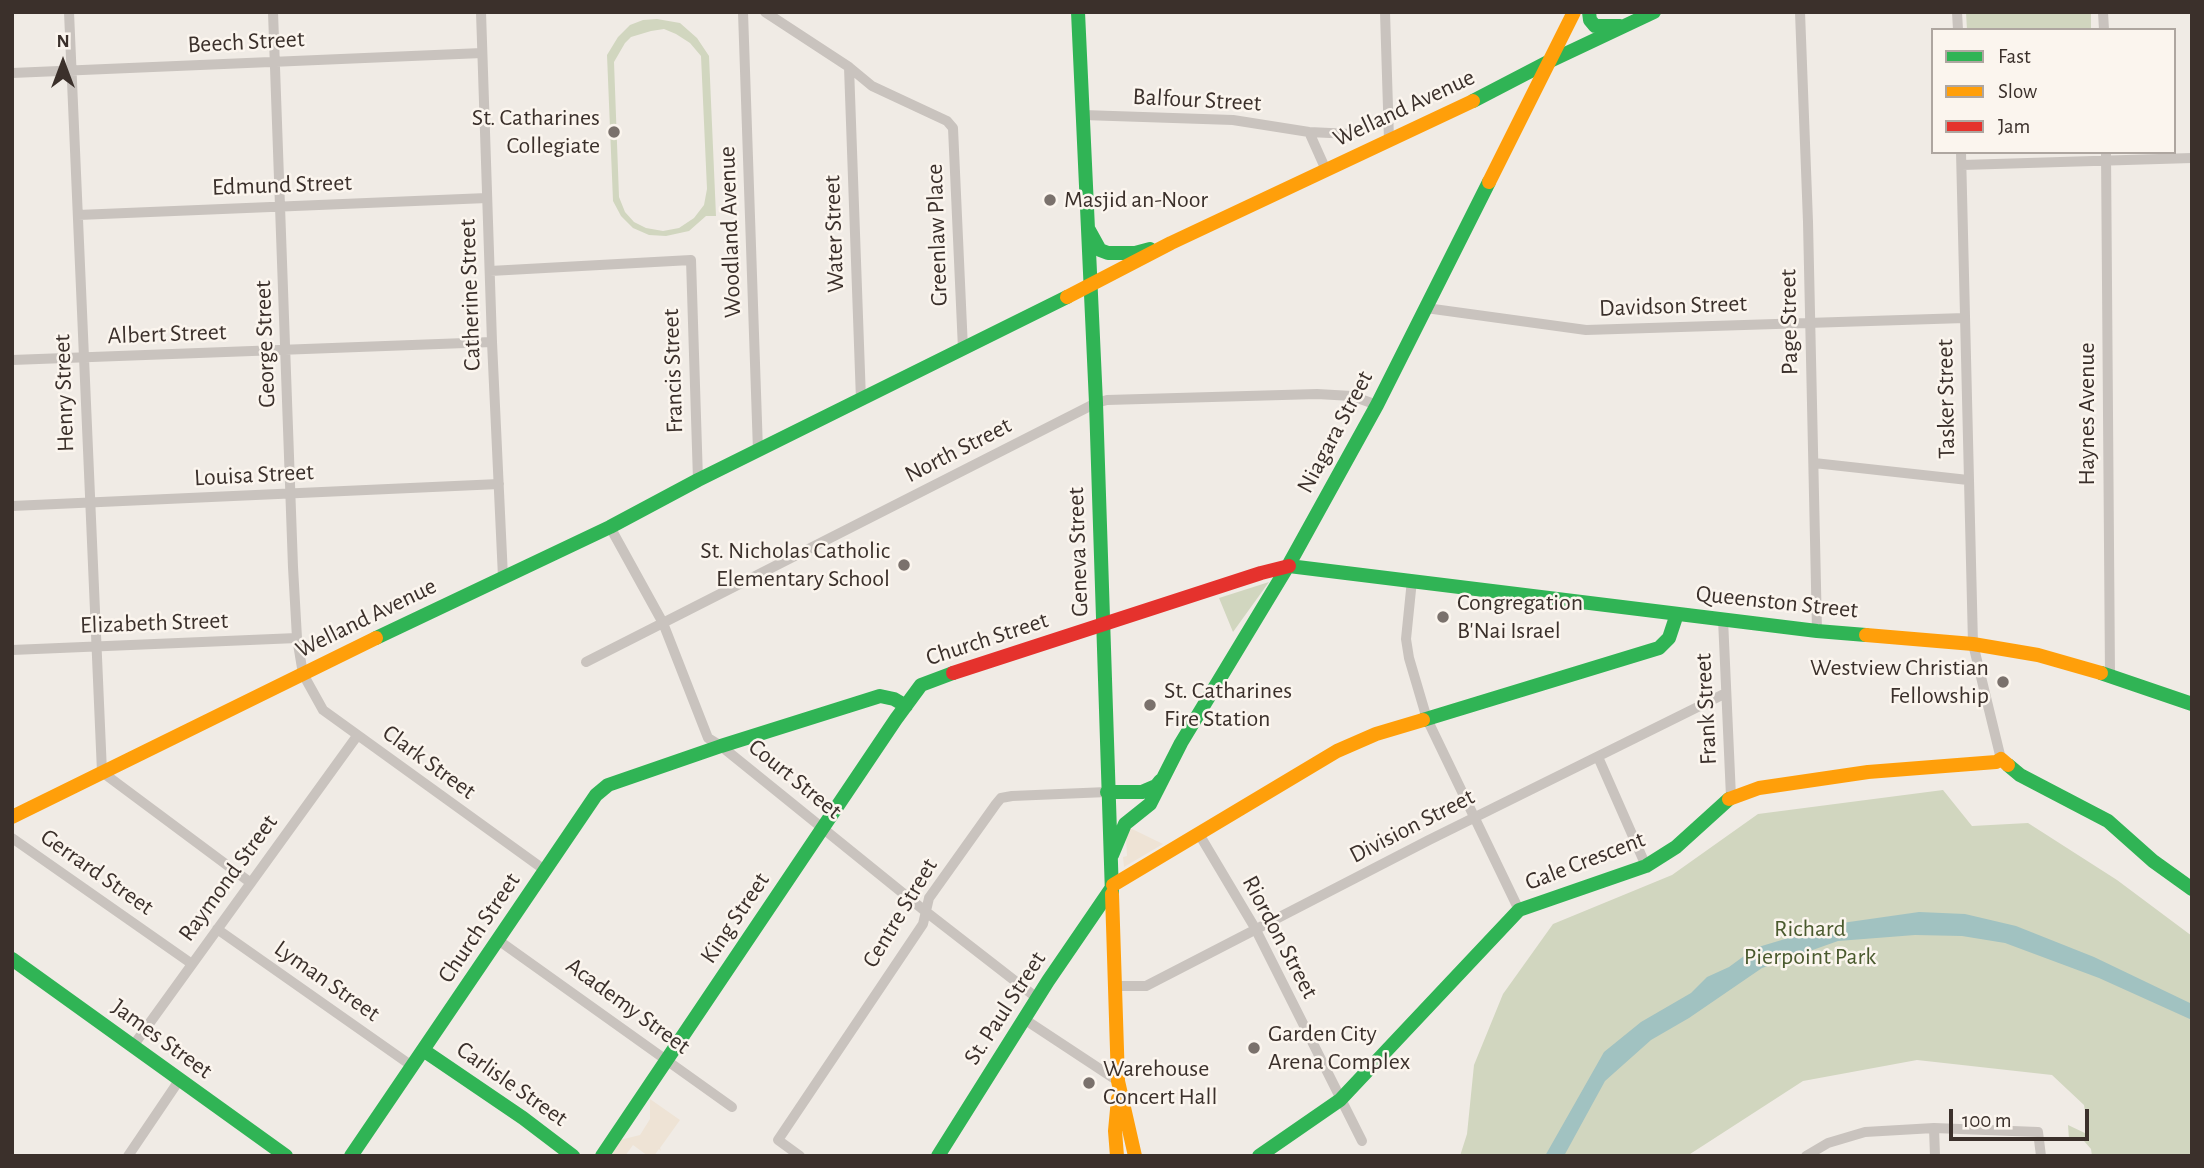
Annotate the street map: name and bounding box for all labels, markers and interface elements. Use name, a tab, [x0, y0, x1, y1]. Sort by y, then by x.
street label: Beech Street	[187, 25, 305, 59]
north arrow	[28, 28, 98, 98]
legend	[1931, 28, 2176, 154]
text: N	[56, 32, 70, 51]
text: Fast	[1998, 46, 2031, 67]
street label: Welland Avenue	[1329, 63, 1479, 153]
text: Slow	[1998, 81, 2037, 102]
street label: Balfour Street	[1132, 82, 1262, 118]
place label: St. Catharines Collegiate	[472, 104, 600, 160]
text: Jam	[1998, 116, 2030, 137]
marker: St. Catharines Collegiate	[606, 124, 622, 140]
street label: Woodland Avenue	[713, 146, 747, 318]
street label: Greenlaw Place	[920, 163, 954, 307]
street label: Edmund Street	[212, 168, 352, 202]
street label: Water Street	[818, 175, 850, 293]
place label: Masjid an-Noor	[1064, 186, 1208, 214]
marker: Masjid an-Noor	[1042, 192, 1058, 208]
street label: Catherine Street	[453, 218, 487, 372]
street label: Page Street	[1774, 269, 1804, 375]
street label: George Street	[248, 280, 282, 408]
street label: Davidson Street	[1599, 289, 1747, 323]
street label: Francis Street	[656, 308, 690, 434]
street label: Albert Street	[107, 318, 227, 350]
street label: Henry Street	[48, 334, 80, 452]
street label: Tasker Street	[1931, 339, 1961, 459]
street label: Haynes Avenue	[2073, 342, 2101, 486]
street label: Niagara Street	[1291, 366, 1379, 498]
street label: North Street	[900, 411, 1016, 489]
street label: Louisa Street	[193, 457, 315, 493]
street label: Geneva Street	[1061, 487, 1095, 617]
place label: St. Nicholas Catholic Elementary School	[700, 537, 890, 593]
marker: St. Nicholas Catholic Elementary School	[896, 557, 912, 573]
street label: Welland Avenue	[291, 572, 441, 664]
street label: Queenston Street	[1695, 579, 1859, 625]
place label: Congregation B'Nai Israel	[1457, 589, 1583, 645]
street label: Elizabeth Street	[79, 606, 229, 640]
street label: Church Street	[922, 606, 1052, 672]
marker: Congregation B'Nai Israel	[1435, 609, 1451, 625]
street label: Frank Street	[1689, 652, 1723, 766]
place label: Westview Christian Fellowship	[1810, 654, 1989, 710]
marker: Westview Christian Fellowship	[1995, 674, 2011, 690]
place label: St. Catharines Fire Station	[1164, 677, 1292, 733]
marker: St. Catharines Fire Station	[1142, 697, 1158, 713]
street label: Clark Street	[377, 718, 481, 806]
street label: Court Street	[743, 733, 847, 825]
street label: Division Street	[1345, 782, 1479, 870]
street label: Raymond Street	[172, 809, 284, 947]
street label: Gerrard Street	[35, 822, 159, 922]
street label: Gale Crescent	[1521, 825, 1649, 897]
street label: Centre Street	[856, 853, 944, 973]
street label: Church Street	[432, 867, 526, 989]
street label: King Street	[694, 867, 776, 969]
street label: Riordon Street	[1236, 871, 1324, 1003]
park label: Richard Pierpoint Park	[1744, 915, 1876, 971]
street label: Lyman Street	[269, 934, 385, 1028]
street label: St. Paul Street	[958, 946, 1052, 1070]
street label: Academy Street	[560, 951, 696, 1061]
street label: James Street	[106, 993, 218, 1085]
place label: Garden City Arena Complex	[1268, 1020, 1410, 1076]
street label: Carlisle Street	[451, 1035, 573, 1133]
marker: Garden City Arena Complex	[1246, 1040, 1262, 1056]
place label: Warehouse Concert Hall	[1103, 1055, 1217, 1111]
marker: Warehouse Concert Hall	[1081, 1075, 1097, 1091]
scale bar	[1952, 1094, 2092, 1138]
text: 100 m	[1962, 1110, 2012, 1131]

